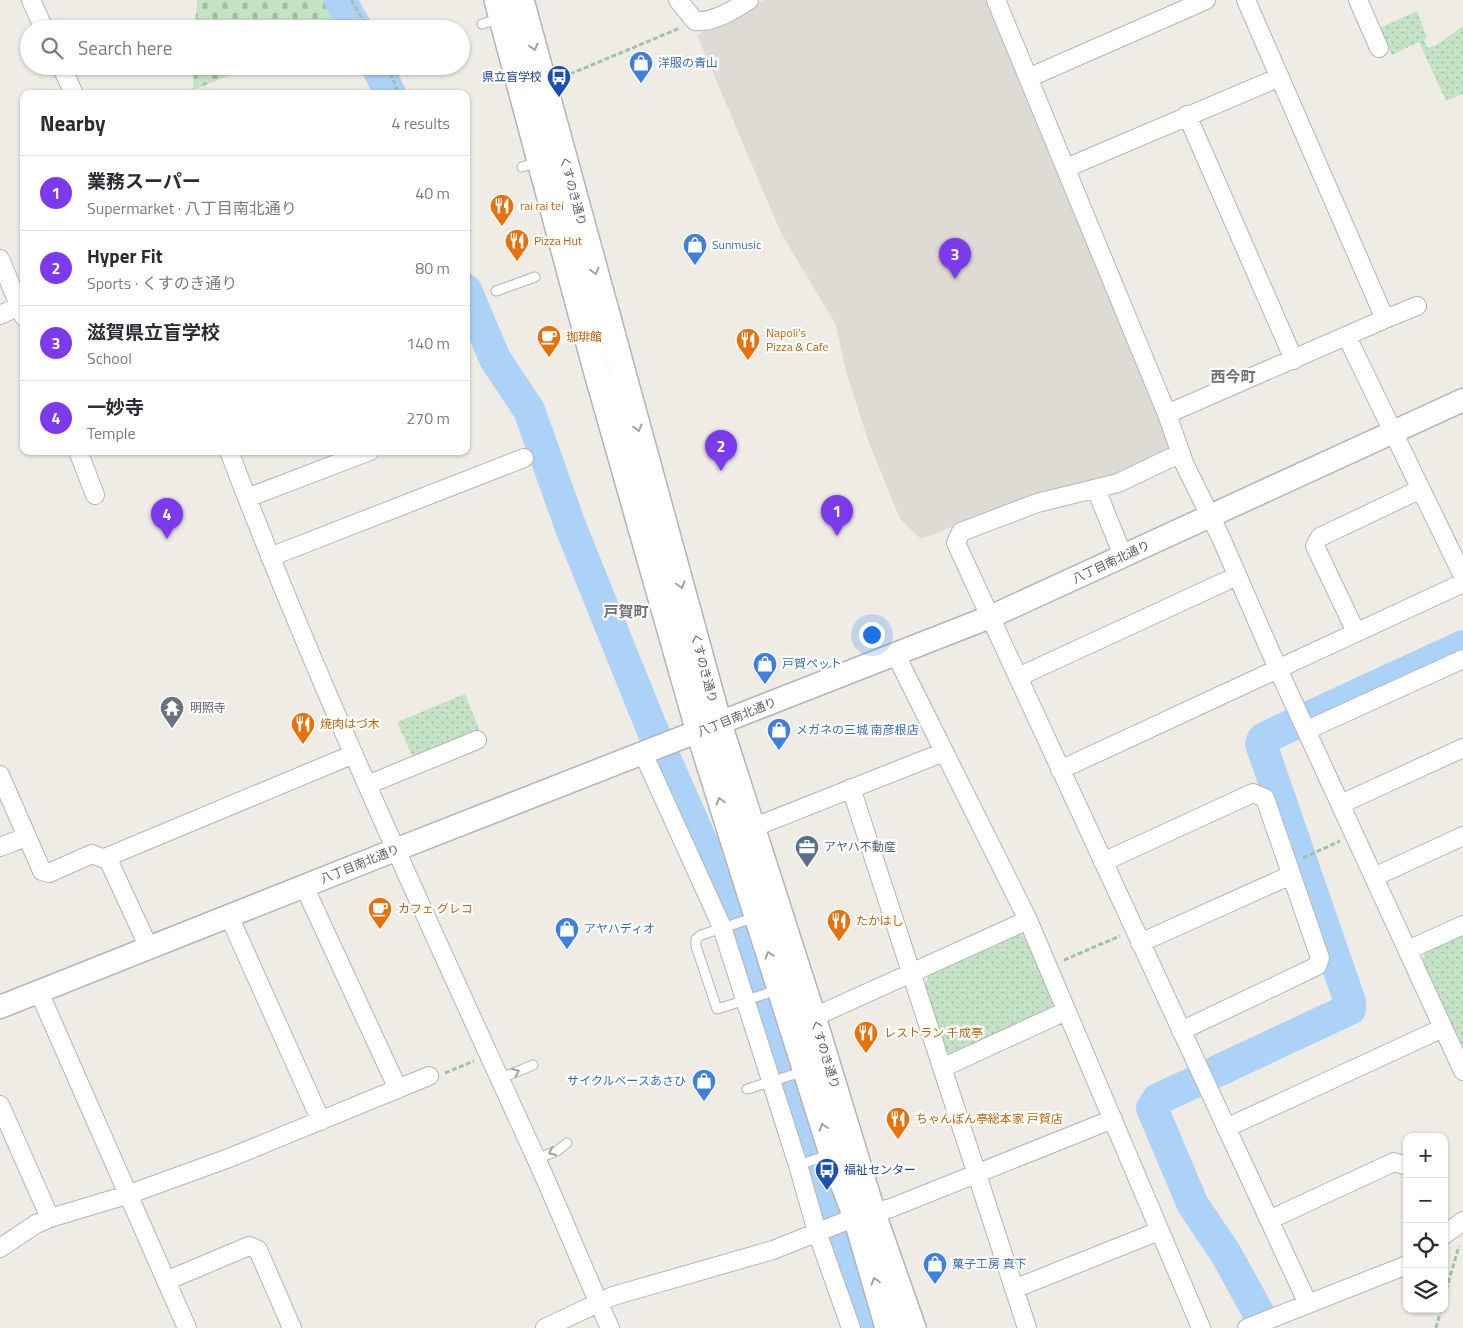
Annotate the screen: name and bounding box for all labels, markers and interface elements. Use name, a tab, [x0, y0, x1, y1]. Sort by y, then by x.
search box	[20, 20, 470, 75]
text: Search here	[78, 33, 172, 62]
icon: search	[38, 34, 66, 62]
one-way arrow	[528, 42, 538, 51]
shop icon: 洋服の青山	[628, 50, 654, 84]
place label: 洋服の青山	[658, 53, 718, 72]
bus stop icon: 県立盲学校	[546, 64, 572, 98]
place label: 県立盲学校	[482, 67, 542, 86]
text: Nearby	[40, 107, 105, 139]
text: 4 results	[391, 111, 450, 135]
street label: くすのき通り	[555, 154, 592, 228]
text: 業務スーパー	[87, 166, 201, 195]
text: 1	[52, 181, 60, 205]
text: 40 m	[415, 181, 450, 205]
restaurant icon: rai rai tei	[489, 193, 515, 227]
text: Supermarket · 八丁目南北通り	[87, 196, 297, 220]
place label: rai rai tei	[520, 196, 564, 215]
restaurant icon: Pizza Hut	[504, 228, 530, 262]
place label: Pizza Hut	[534, 231, 583, 250]
shop icon: Sunmusic	[682, 232, 708, 266]
place label: Sunmusic	[712, 235, 761, 254]
pin: 3	[939, 238, 971, 279]
text: Hyper Fit	[87, 241, 163, 270]
text: 2	[52, 256, 60, 280]
text: 80 m	[415, 256, 450, 280]
one-way arrow	[589, 267, 600, 276]
text: Sports · くすのき通り	[87, 271, 237, 295]
text: 滋賀県立盲学校	[87, 317, 220, 346]
place label: Napoli's Pizza & Cafe	[766, 323, 829, 356]
cafe icon: 珈琲館	[536, 324, 562, 358]
place label: 珈琲館	[566, 327, 602, 346]
restaurant icon: Napoli's Pizza & Cafe	[735, 327, 761, 361]
text: 3	[52, 331, 60, 355]
text: 140 m	[406, 331, 450, 355]
text: School	[87, 346, 132, 370]
district label: 西今町	[1210, 365, 1256, 388]
text: 一妙寺	[87, 392, 144, 421]
text: 4	[52, 406, 60, 430]
text: 270 m	[406, 406, 450, 430]
text: Temple	[87, 421, 136, 445]
one-way arrow	[632, 423, 643, 432]
pin: 2	[705, 430, 737, 471]
pin: 1	[821, 495, 853, 536]
pin: 4	[151, 498, 183, 539]
street label: 八丁目南北通り	[1069, 535, 1153, 588]
one-way arrow	[675, 580, 686, 589]
district label: 戸賀町	[603, 600, 649, 623]
your location	[859, 622, 885, 648]
street label: くすのき通り	[686, 631, 723, 705]
shop icon: 戸賀ペット	[752, 651, 778, 685]
place label: 戸賀ペット	[782, 654, 842, 673]
street label: 八丁目南北通り	[694, 692, 779, 741]
temple icon: 明照寺	[159, 695, 185, 729]
place label: 明照寺	[190, 698, 226, 717]
restaurant icon: 焼肉はづ木	[290, 711, 316, 745]
place label: 焼肉はづ木	[320, 714, 380, 733]
shop icon: メガネの三城 南彦根店	[766, 717, 792, 751]
place label: メガネの三城 南彦根店	[796, 720, 919, 739]
one-way arrow	[715, 797, 725, 805]
office icon: アヤハ不動産	[794, 834, 820, 868]
place label: アヤハ不動産	[824, 837, 896, 856]
street label: 八丁目南北通り	[317, 839, 402, 888]
cafe icon: カフェ グレコ	[367, 896, 393, 930]
place label: カフェ グレコ	[398, 899, 473, 918]
restaurant icon: たかはし	[826, 908, 852, 942]
place label: たかはし	[856, 911, 904, 930]
shop icon: アヤハディオ	[554, 916, 580, 950]
place label: アヤハディオ	[584, 919, 655, 938]
one-way arrow	[765, 952, 775, 960]
street label: くすのき通り	[806, 1017, 845, 1091]
restaurant icon: レストラン 千成亭	[853, 1020, 879, 1054]
place label: レストラン 千成亭	[884, 1023, 983, 1042]
one-way arrow	[511, 1068, 520, 1078]
shop icon: サイクルベースあさひ	[691, 1068, 717, 1102]
place label: サイクルベースあさひ	[567, 1071, 686, 1090]
restaurant icon: ちゃんぽん亭総本家 戸賀店	[885, 1106, 911, 1140]
place label: ちゃんぽん亭総本家 戸賀店	[916, 1109, 1063, 1128]
one-way arrow	[819, 1123, 829, 1132]
map controls	[1403, 1133, 1448, 1313]
button: +	[1403, 1133, 1448, 1178]
one-way arrow	[548, 1145, 557, 1156]
bus stop icon: 福祉センター	[814, 1157, 840, 1191]
place label: 福祉センター	[844, 1160, 916, 1179]
button: −	[1403, 1178, 1448, 1223]
button: locate	[1403, 1223, 1448, 1268]
shop icon: 菓子工房 真下	[922, 1251, 948, 1285]
place label: 菓子工房 真下	[952, 1254, 1027, 1273]
button: layers	[1403, 1268, 1448, 1313]
one-way arrow	[870, 1278, 880, 1286]

